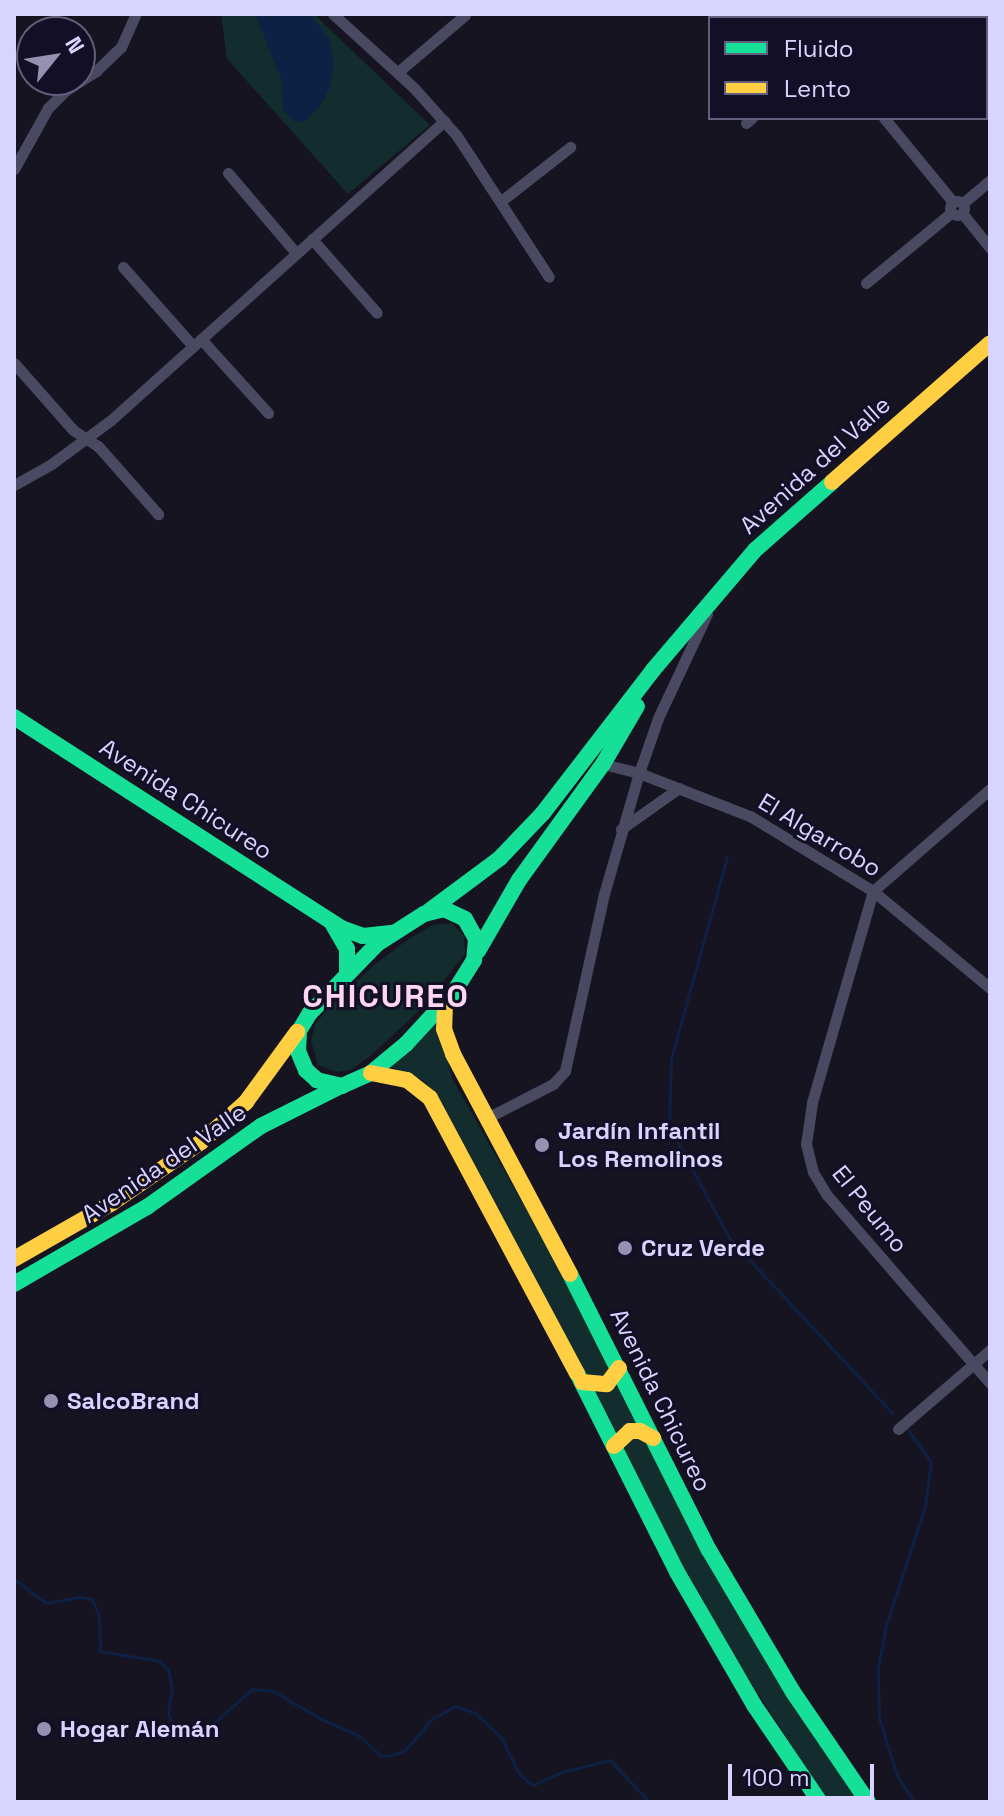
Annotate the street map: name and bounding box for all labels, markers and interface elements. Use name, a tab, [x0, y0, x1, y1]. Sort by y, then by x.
north arrow	[16, 16, 96, 96]
legend	[708, 16, 988, 120]
text: N	[59, 32, 91, 58]
text: Fluido	[784, 33, 854, 64]
text: Lento	[784, 73, 851, 104]
street label: Avenida del Valle	[734, 390, 896, 540]
street label: Avenida Chicureo	[94, 732, 278, 866]
street label: El Algarrobo	[753, 787, 887, 883]
district label: CHICUREO	[302, 977, 470, 1015]
street label: Avenida del Valle	[76, 1097, 252, 1229]
place label: Jardín Infantil Los Remolinos	[558, 1117, 723, 1173]
marker: Jardín Infantil Los Remolinos	[533, 1136, 551, 1154]
street label: El Peumo	[826, 1160, 914, 1258]
place label: Cruz Verde	[641, 1234, 765, 1262]
marker: Cruz Verde	[616, 1239, 634, 1257]
street label: Avenida Chicureo	[604, 1304, 718, 1496]
place label: SalcoBrand	[67, 1387, 200, 1415]
marker: SalcoBrand	[42, 1392, 60, 1410]
place label: Hogar Alemán	[60, 1715, 220, 1743]
marker: Hogar Alemán	[35, 1720, 53, 1738]
scale bar	[732, 1748, 878, 1798]
text: 100 m	[742, 1762, 810, 1793]

